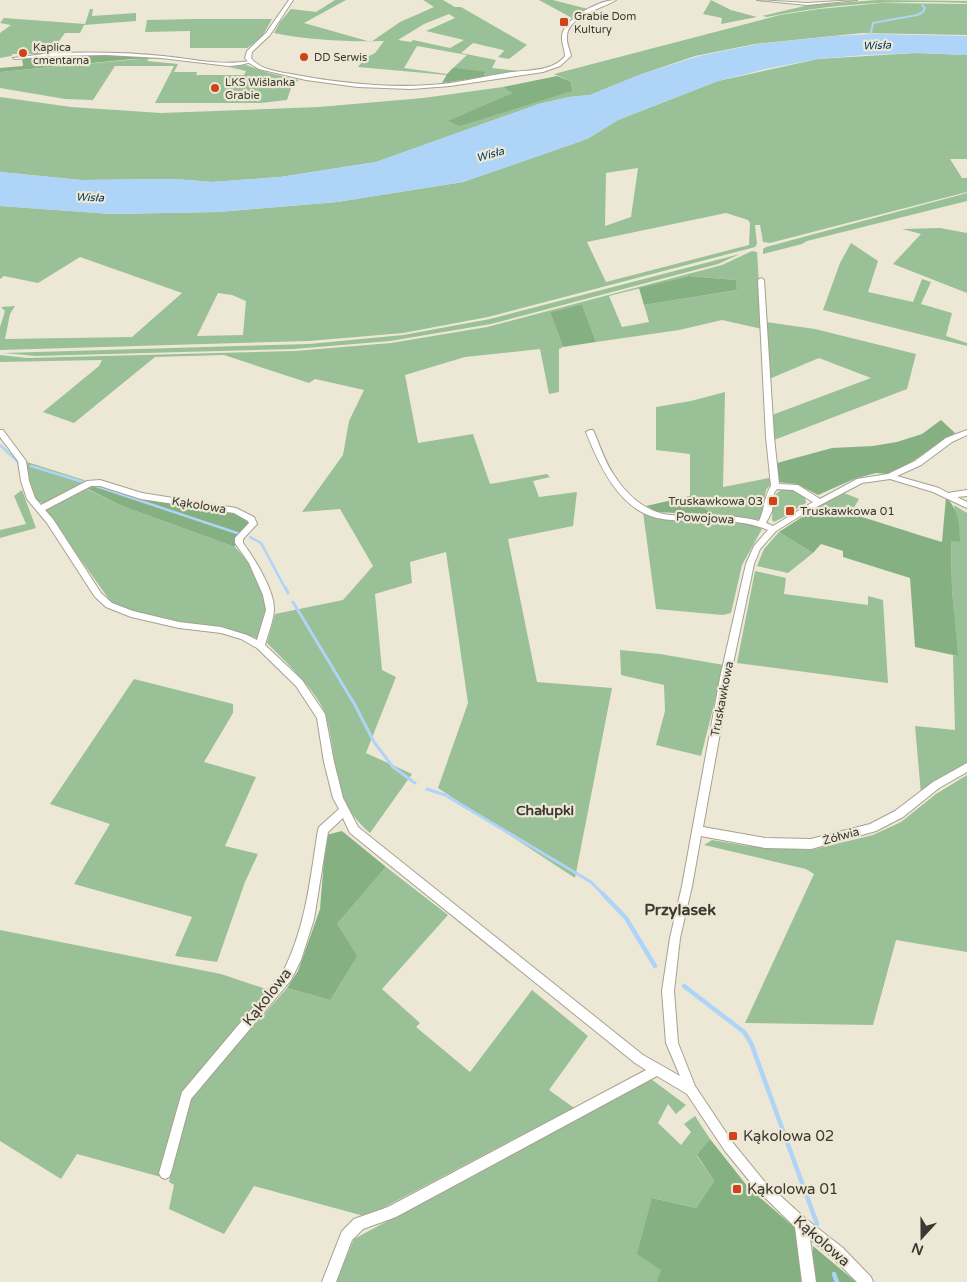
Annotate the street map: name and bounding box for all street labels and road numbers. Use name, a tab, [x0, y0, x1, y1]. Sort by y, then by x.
street label: Kąkolowa	[171, 494, 227, 516]
street label: Powojowa	[676, 509, 734, 527]
street label: Truskawkowa	[708, 660, 736, 738]
street label: Żółwia	[821, 824, 861, 848]
street label: Kąkolowa	[239, 964, 295, 1030]
street label: Kąkolowa	[790, 1212, 854, 1270]

